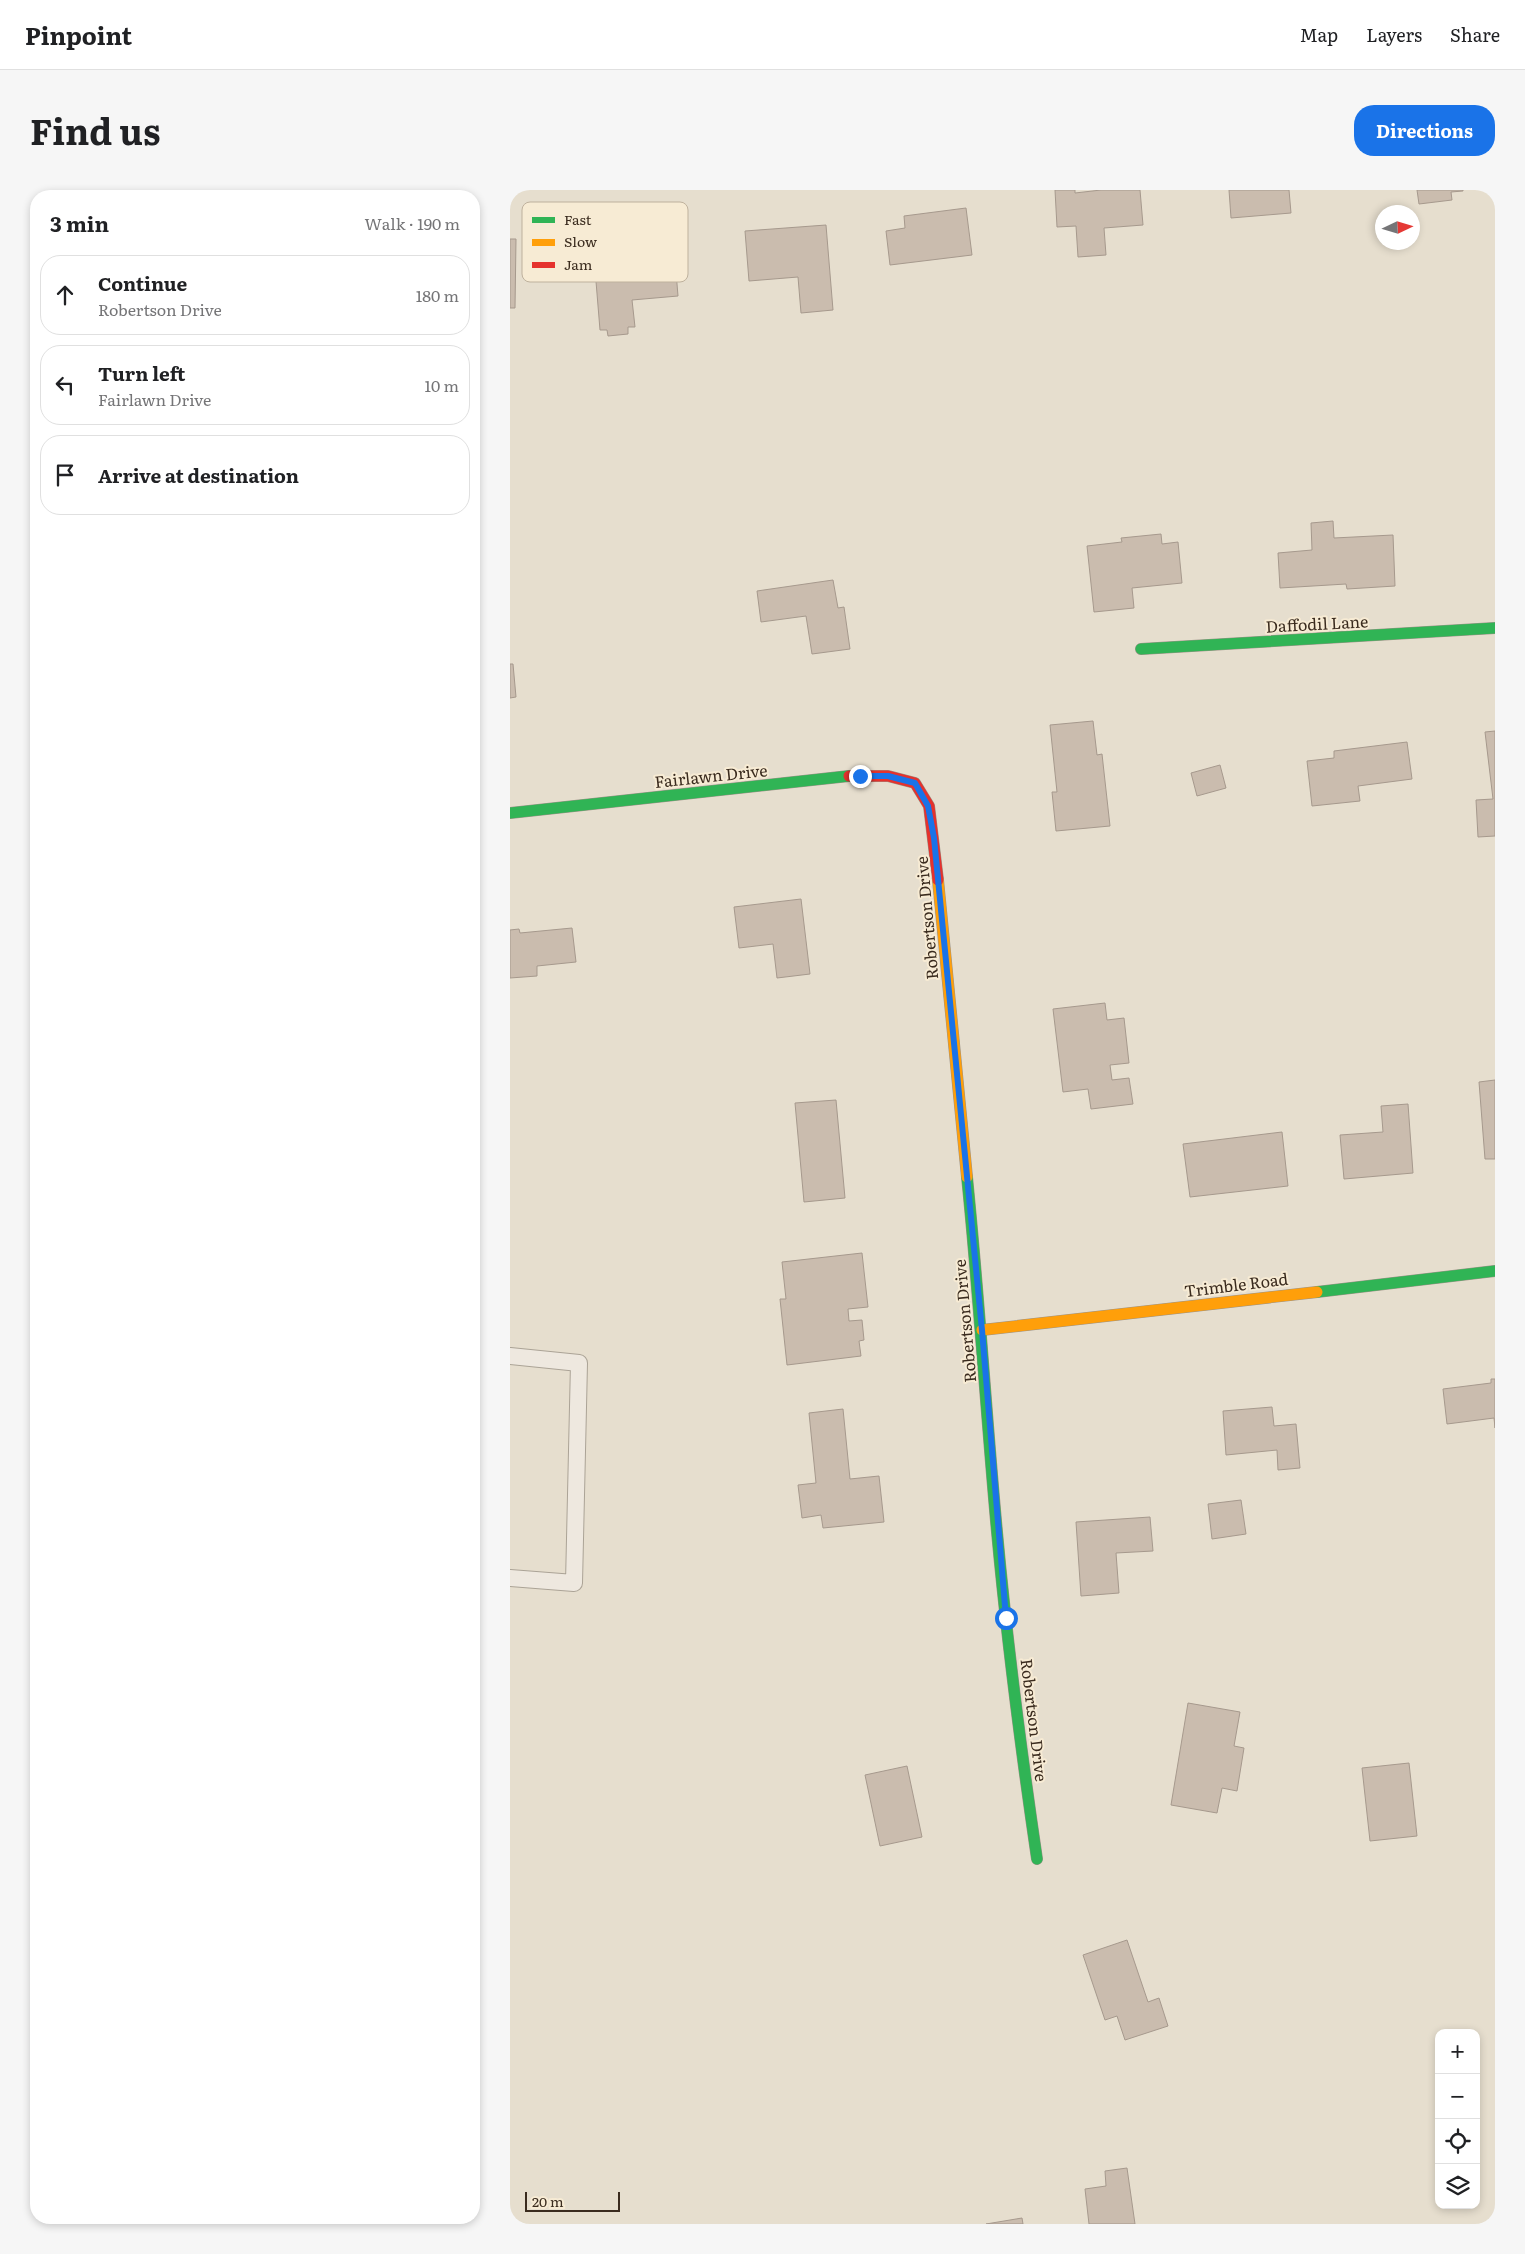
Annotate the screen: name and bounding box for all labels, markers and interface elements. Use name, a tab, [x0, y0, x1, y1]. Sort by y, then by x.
text: Pinpoint	[25, 17, 132, 52]
text: Map	[1300, 21, 1338, 48]
text: Layers	[1366, 21, 1422, 48]
text: Share	[1450, 21, 1500, 48]
text: Find us	[30, 104, 160, 156]
button: Directions	[1354, 105, 1495, 156]
legend	[522, 202, 688, 282]
north arrow	[1375, 205, 1420, 250]
text: 3 min	[50, 207, 109, 238]
text: Fast	[564, 209, 592, 229]
text: Walk · 190 m	[364, 211, 460, 235]
text: Slow	[564, 231, 597, 251]
text: Jam	[564, 254, 593, 274]
text: Continue	[98, 269, 187, 297]
icon: ahead	[51, 281, 79, 309]
text: 180 m	[416, 283, 459, 307]
text: Robertson Drive	[98, 297, 222, 321]
text: Turn left	[98, 359, 185, 387]
icon: left	[51, 371, 79, 399]
text: 10 m	[425, 373, 459, 397]
text: Fairlawn Drive	[98, 387, 211, 411]
icon: arrive	[51, 461, 79, 489]
text: Arrive at destination	[98, 461, 299, 489]
street label: Daffodil Lane	[1265, 608, 1369, 638]
street label: Fairlawn Drive	[653, 757, 769, 793]
route end	[849, 765, 872, 788]
street label: Robertson Drive	[909, 855, 943, 981]
street label: Robertson Drive	[947, 1258, 981, 1384]
street label: Trimble Road	[1183, 1266, 1289, 1302]
route start	[995, 1607, 1018, 1630]
street label: Robertson Drive	[1016, 1657, 1054, 1783]
map controls	[1435, 2029, 1480, 2209]
button: +	[1435, 2029, 1480, 2074]
button: −	[1435, 2074, 1480, 2119]
button: locate	[1435, 2119, 1480, 2164]
button: layers	[1435, 2164, 1480, 2209]
scale bar	[525, 2189, 620, 2212]
text: 20 m	[532, 2191, 564, 2211]

